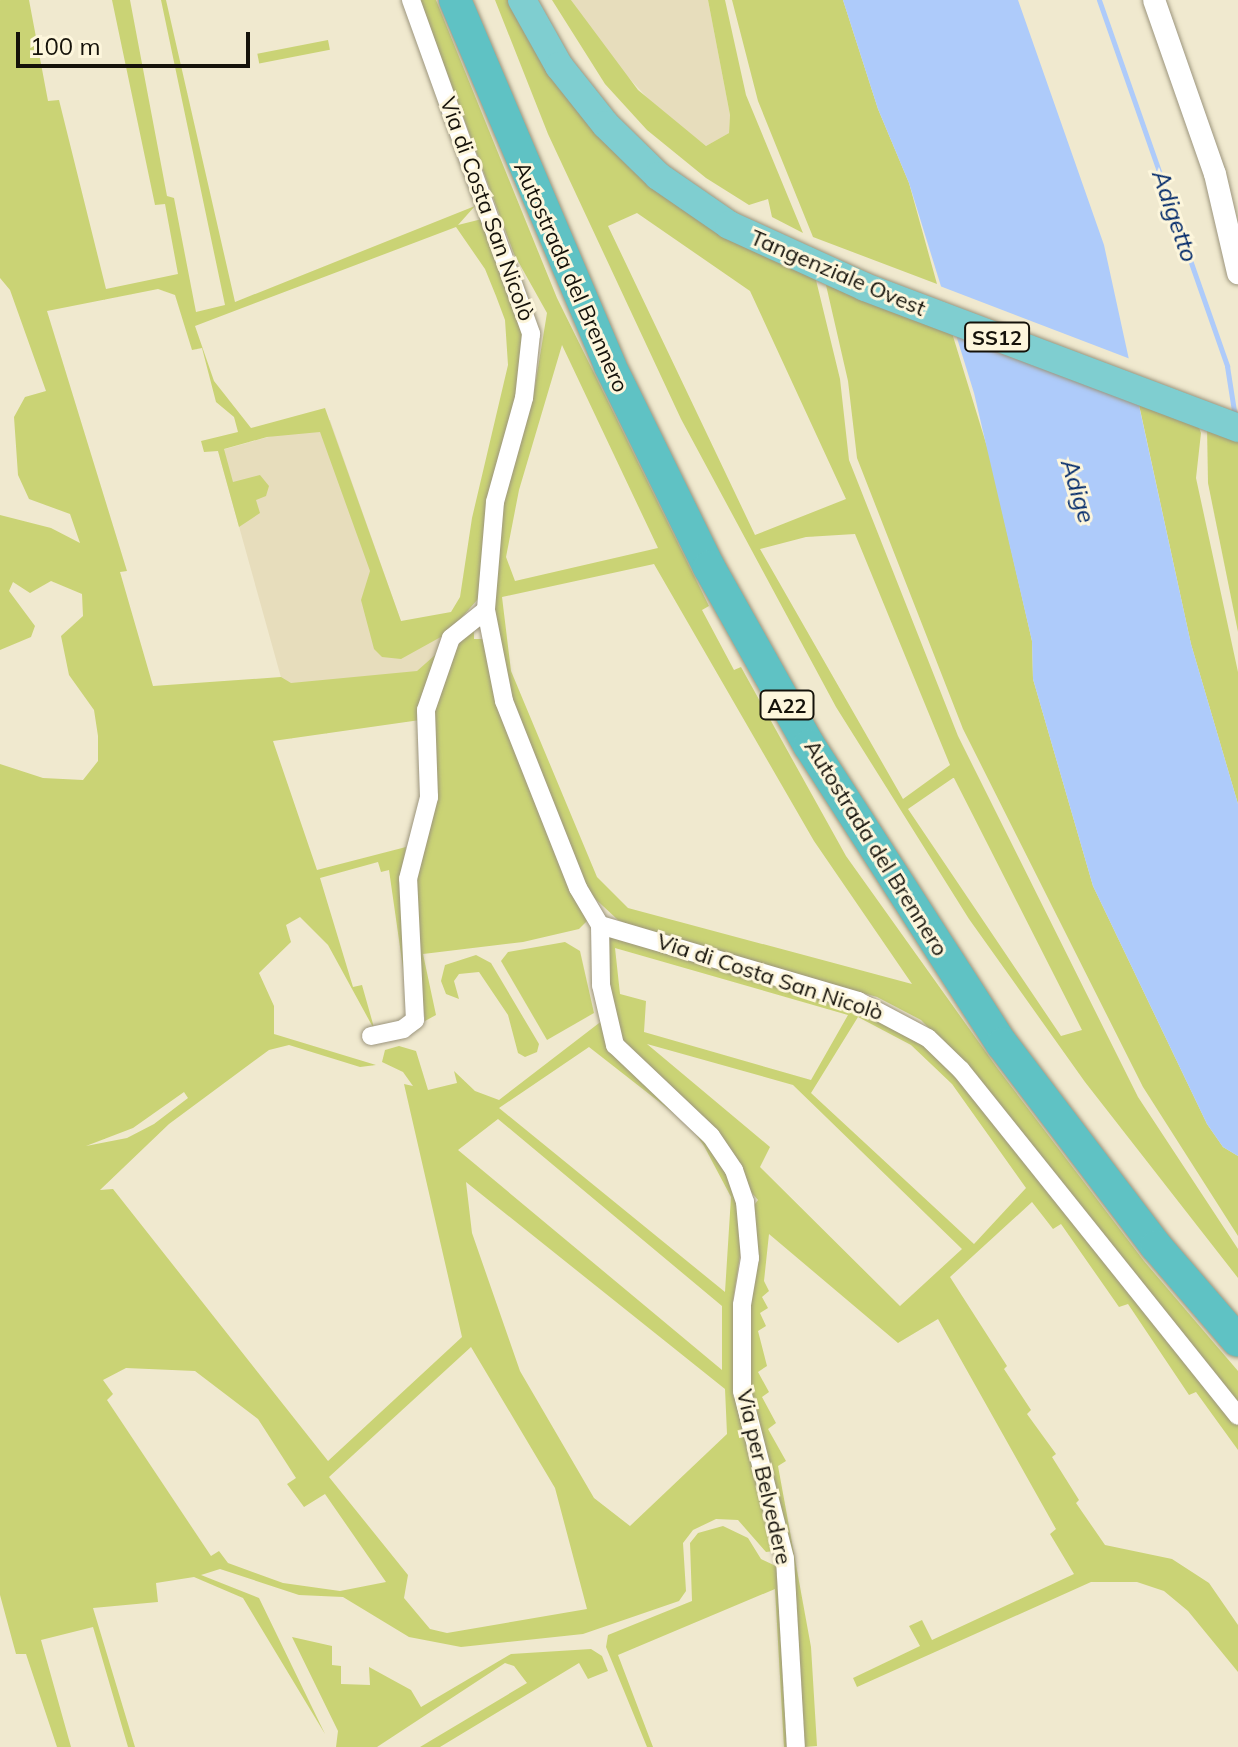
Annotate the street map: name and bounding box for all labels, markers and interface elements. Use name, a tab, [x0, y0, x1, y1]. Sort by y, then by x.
scale bar	[20, 16, 254, 66]
text: 100 m	[30, 31, 101, 61]
street label: Via di Costa San Nicolò	[434, 93, 540, 325]
street label: Autostrada del Brennero	[508, 158, 634, 396]
water label: Adigetto	[1146, 166, 1204, 266]
street label: Tangenziale Ovest	[746, 224, 930, 322]
road number: SS12	[963, 321, 1031, 353]
water label: Adige	[1055, 456, 1101, 526]
road number: A22	[759, 689, 815, 721]
street label: Autostrada del Brennero	[799, 735, 953, 961]
street label: Via di Costa San Nicolò	[654, 928, 886, 1026]
street label: Via per Belvedere	[731, 1387, 797, 1567]

